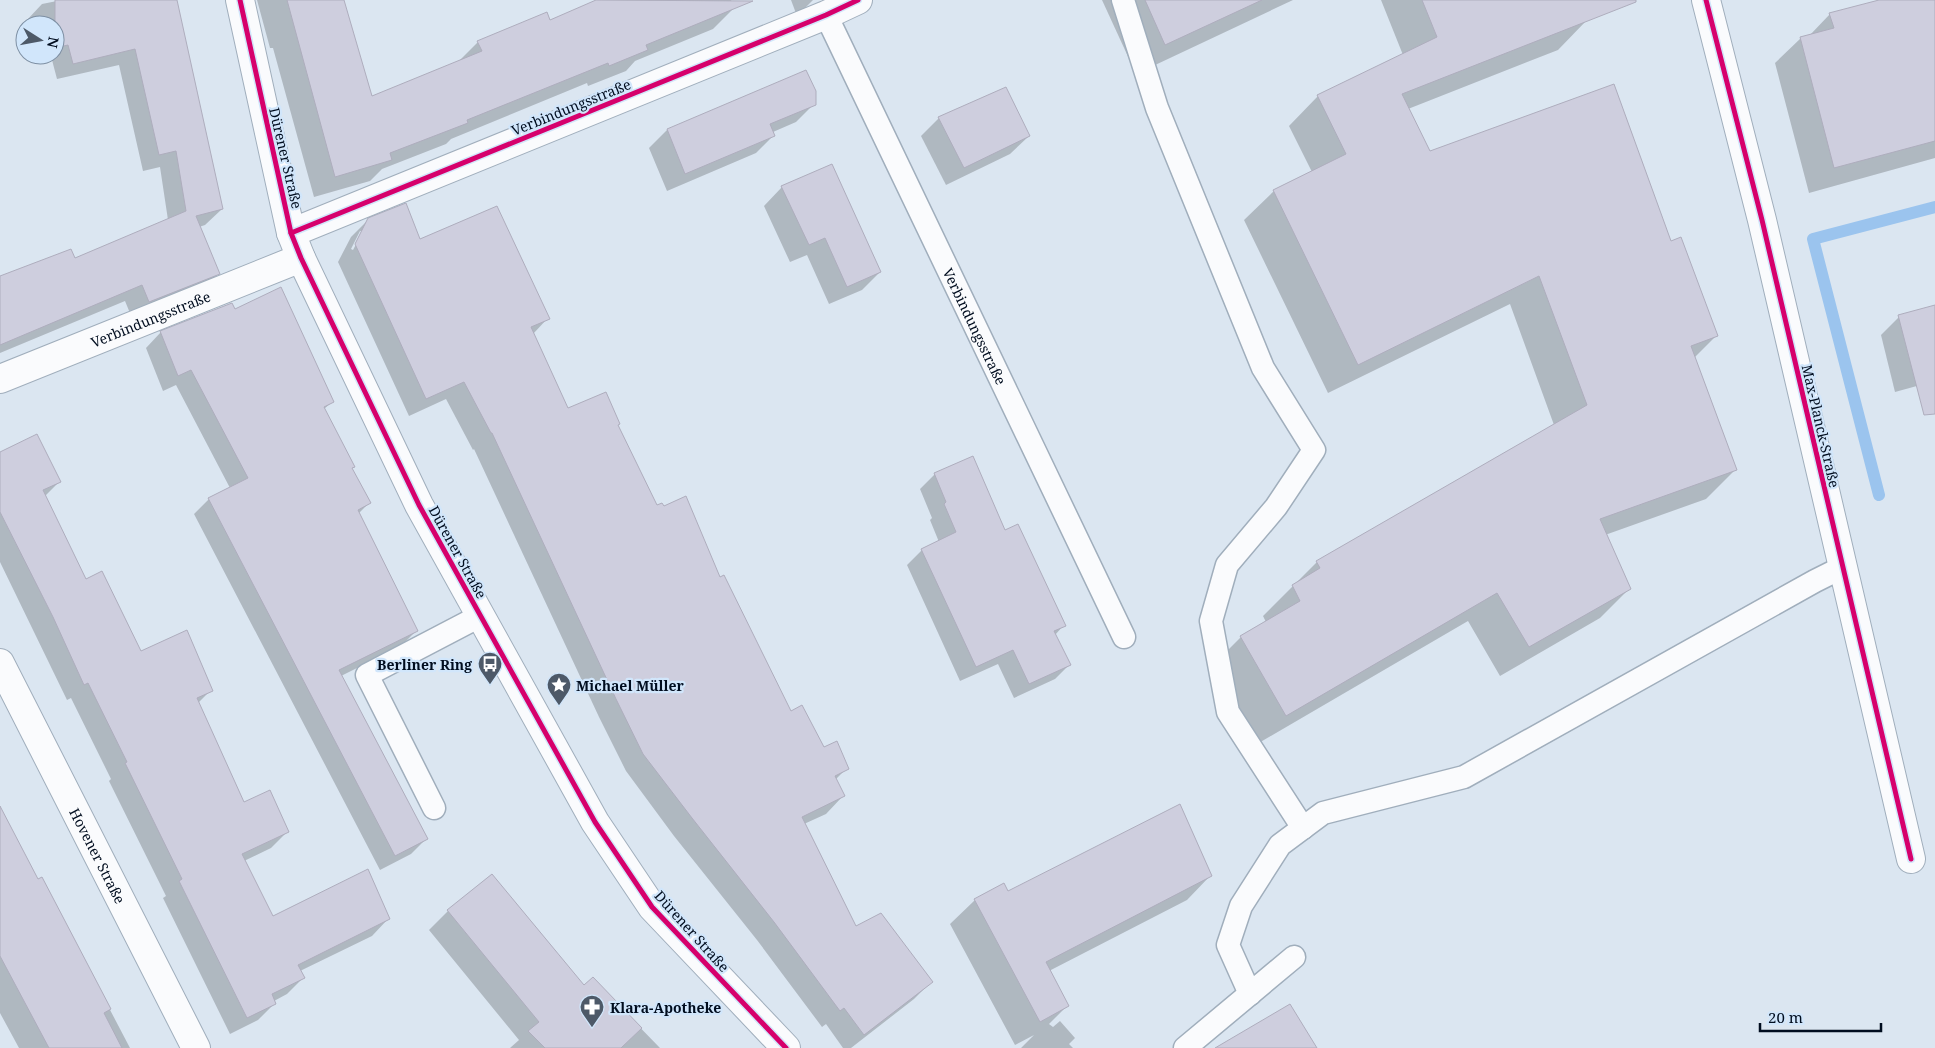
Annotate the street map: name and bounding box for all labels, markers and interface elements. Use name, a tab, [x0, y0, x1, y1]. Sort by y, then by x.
north arrow	[15, 15, 65, 65]
text: N	[43, 35, 64, 50]
street label: Verbindungsstraße	[508, 74, 634, 140]
street label: Dürener Straße	[265, 106, 307, 210]
street label: Verbindungsstraße	[939, 265, 1011, 388]
street label: Verbindungsstraße	[88, 286, 213, 351]
street label: Max-Planck-Straße	[1798, 363, 1844, 489]
street label: Dürener Straße	[425, 502, 491, 602]
bus stop icon: Berliner Ring	[477, 651, 503, 685]
place label: Berliner Ring	[377, 655, 472, 674]
place icon: Michael Müller	[546, 672, 572, 706]
place label: Michael Müller	[576, 676, 684, 695]
street label: Hovener Straße	[66, 804, 130, 907]
street label: Dürener Straße	[650, 886, 734, 976]
pharmacy icon: Klara-Apotheke	[579, 994, 605, 1028]
place label: Klara-Apotheke	[610, 998, 721, 1017]
scale bar	[1760, 1000, 1881, 1032]
text: 20 m	[1768, 1007, 1803, 1027]

